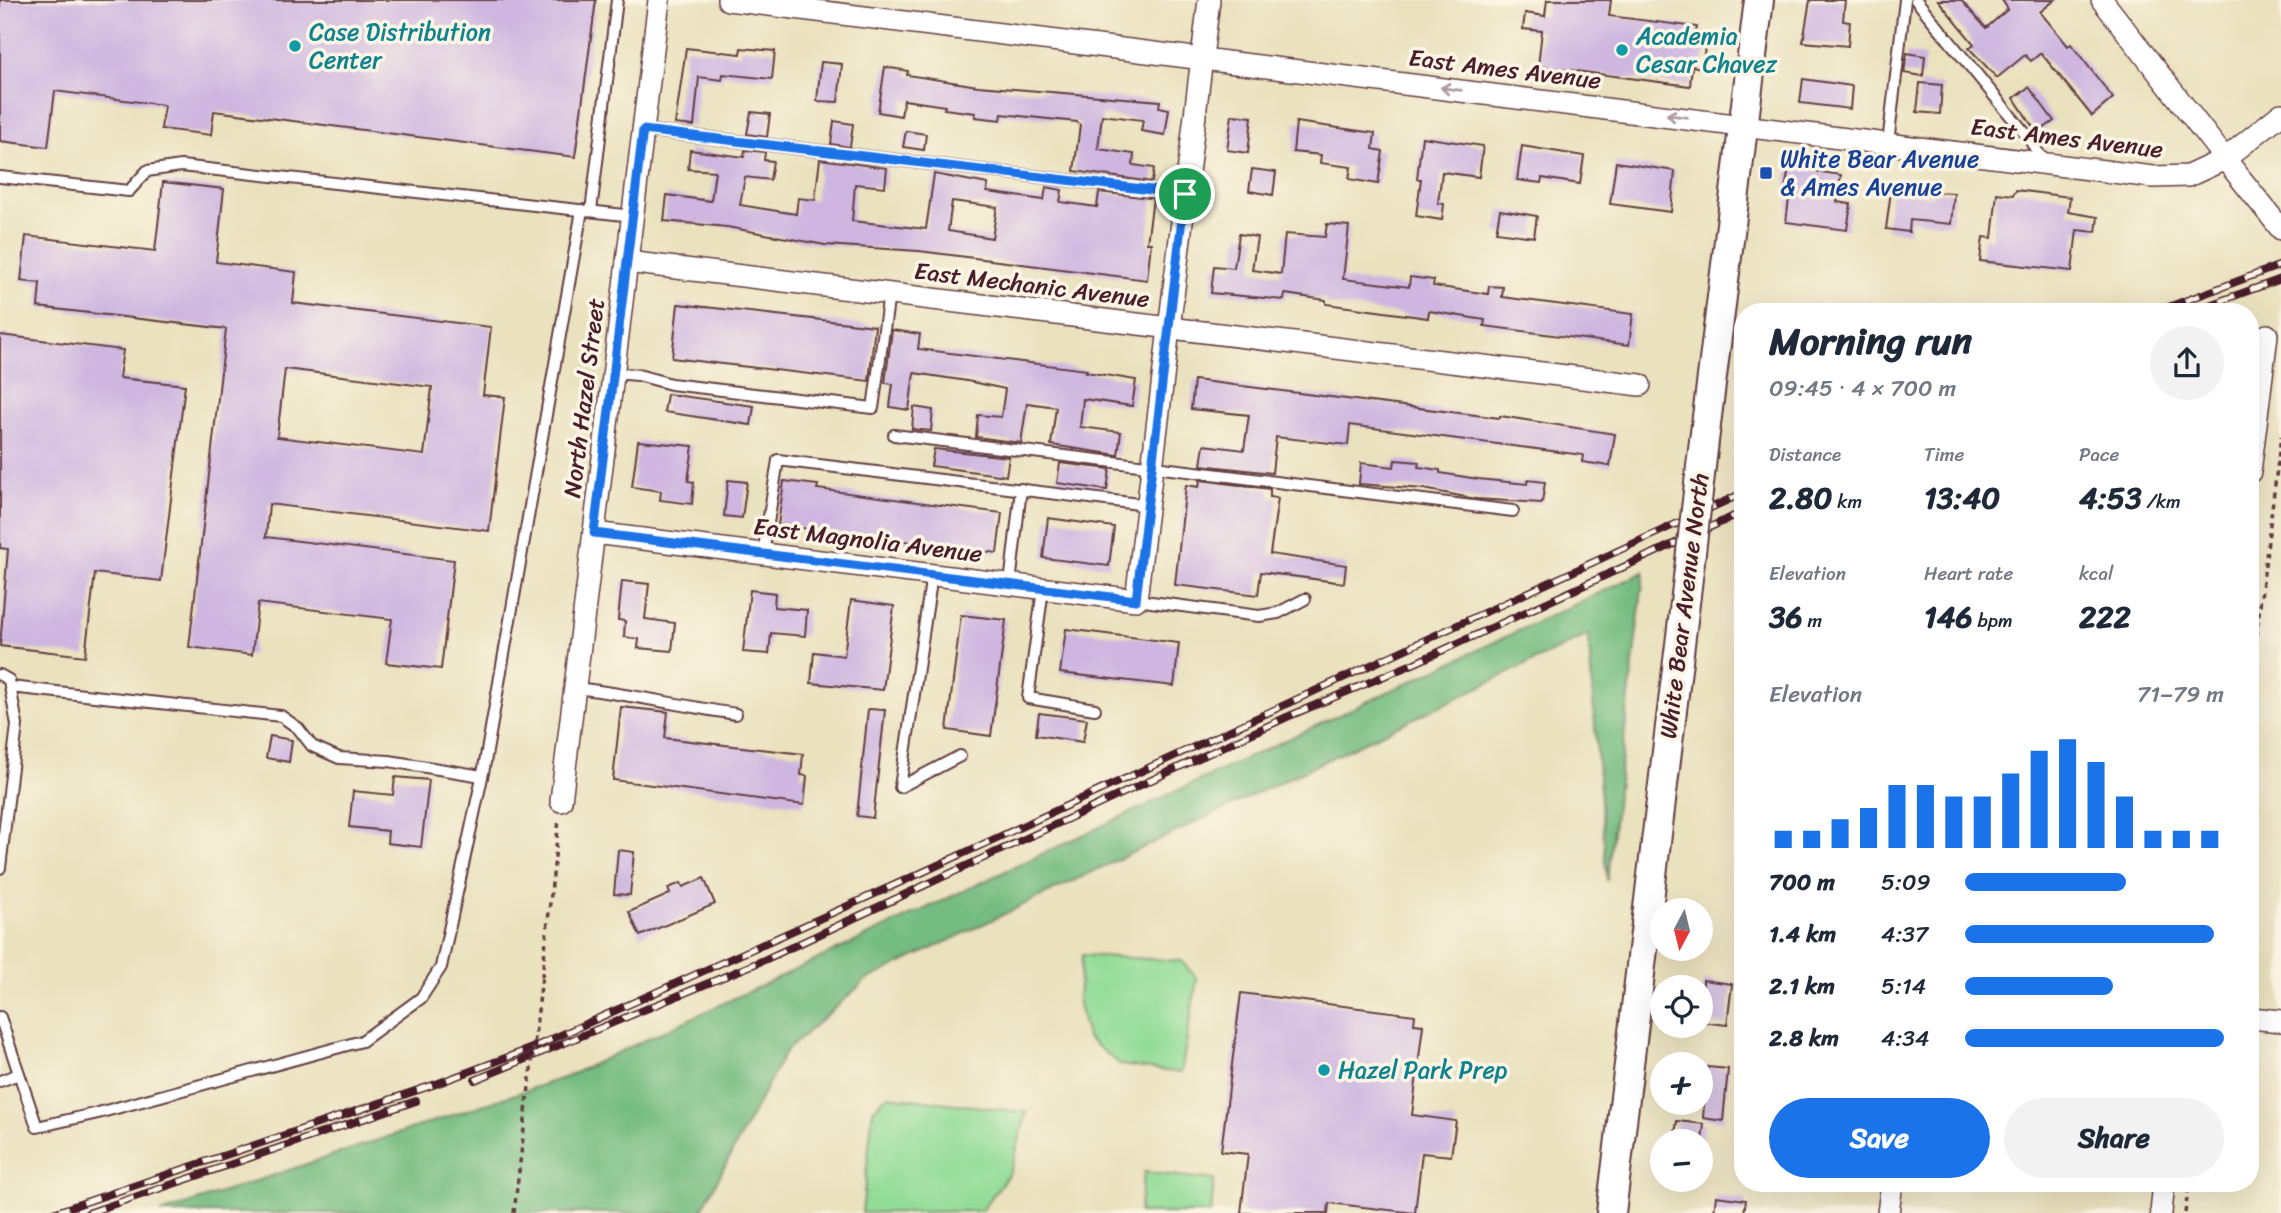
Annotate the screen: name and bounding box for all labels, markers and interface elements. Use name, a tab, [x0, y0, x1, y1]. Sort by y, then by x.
place label: Case Distribution Center	[309, 11, 491, 81]
place label: Academia Cesar Chavez	[1635, 15, 1778, 85]
street label: East Ames Avenue	[1406, 36, 1604, 102]
marker: Case Distribution Center	[287, 38, 303, 54]
marker: Academia Cesar Chavez	[1614, 42, 1630, 58]
one-way arrow	[1441, 82, 1463, 95]
street label: East Ames Avenue	[1968, 105, 2166, 171]
one-way arrow	[1666, 109, 1689, 122]
place label: White Bear Avenue & Ames Avenue	[1780, 138, 1979, 208]
pin	[1155, 164, 1215, 224]
marker: White Bear Avenue & Ames Avenue	[1758, 165, 1774, 181]
icon: arrive	[1166, 175, 1204, 213]
street label: East Mechanic Avenue	[912, 250, 1152, 320]
street label: North Hazel Street	[551, 296, 617, 500]
text: Morning run	[1769, 308, 1972, 375]
button: share	[2150, 326, 2224, 400]
text: 09:45 · 4 × 700 m	[1769, 368, 1956, 409]
text: Distance	[1769, 438, 1841, 471]
text: Time	[1924, 438, 1964, 471]
text: Pace	[2079, 438, 2119, 471]
street label: White Bear Avenue North	[1647, 471, 1721, 741]
text: 2.80	[1769, 471, 1832, 525]
text: 13:40	[1924, 471, 2000, 525]
text: 4:53	[2079, 471, 2142, 525]
text: km	[1832, 485, 1862, 518]
text: /km	[2142, 485, 2181, 518]
street label: East Magnolia Avenue	[751, 505, 985, 575]
text: Elevation	[1769, 557, 1846, 590]
text: Heart rate	[1924, 557, 2013, 590]
text: kcal	[2079, 557, 2114, 590]
text: 36	[1769, 590, 1803, 644]
text: 146	[1924, 590, 1973, 644]
text: 222	[2079, 590, 2131, 644]
text: m	[1803, 604, 1822, 637]
text: bpm	[1973, 604, 2013, 637]
text: Elevation	[1769, 674, 1862, 715]
text: 71–79 m	[2137, 674, 2224, 715]
text: 700 m	[1769, 862, 1835, 903]
text: 5:09	[1881, 862, 1931, 903]
north arrow	[1650, 898, 1713, 961]
map controls	[1650, 898, 1713, 1192]
text: 1.4 km	[1769, 914, 1836, 955]
text: 4:37	[1881, 914, 1928, 955]
text: 2.1 km	[1769, 966, 1835, 1007]
text: 5:14	[1881, 966, 1926, 1007]
button: locate	[1650, 975, 1713, 1038]
text: 2.8 km	[1769, 1018, 1839, 1059]
text: 4:34	[1881, 1018, 1929, 1059]
place label: Hazel Park Prep	[1338, 1049, 1508, 1091]
button: +	[1650, 1052, 1713, 1115]
marker: Hazel Park Prep	[1316, 1062, 1332, 1078]
button: Save	[1769, 1098, 1990, 1178]
button: Share	[2004, 1098, 2224, 1178]
button: −	[1650, 1129, 1713, 1192]

